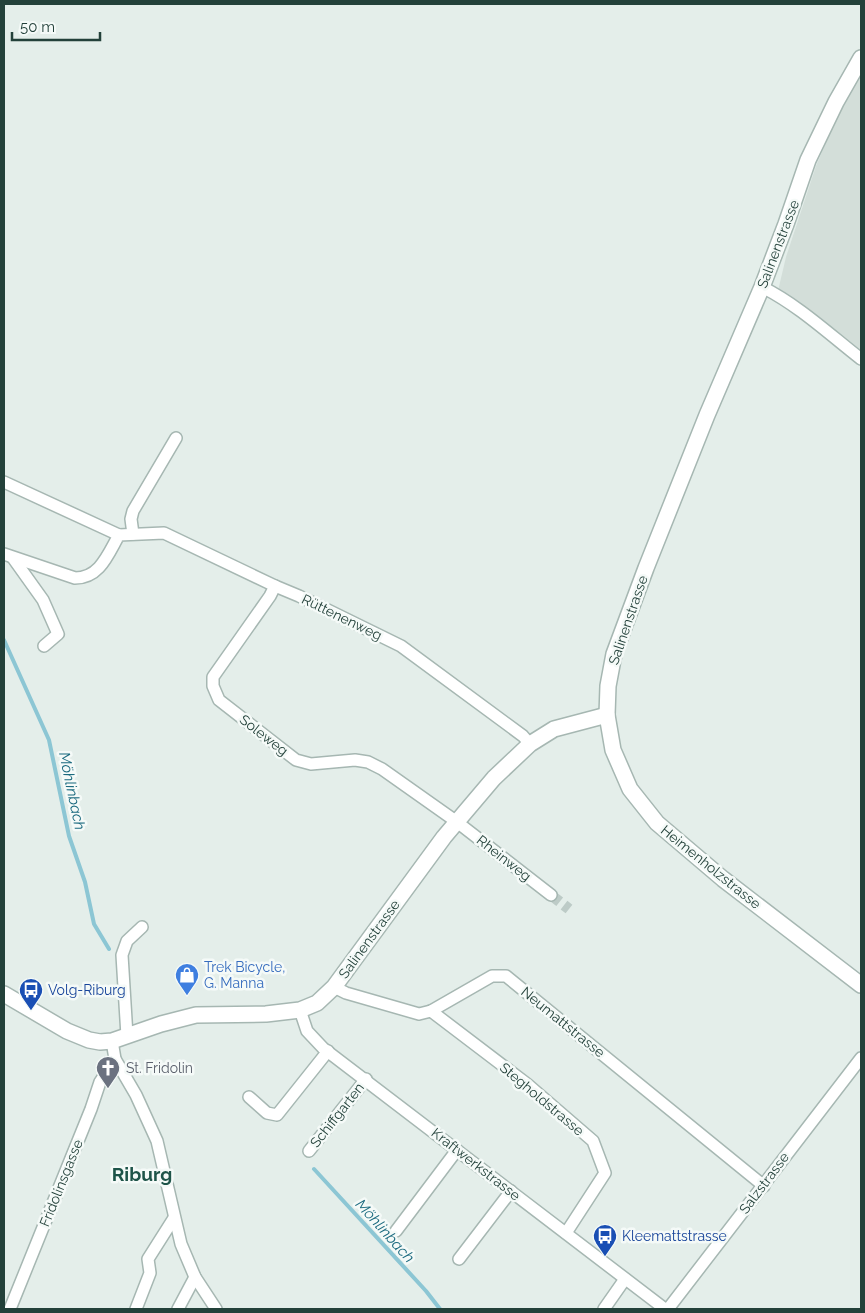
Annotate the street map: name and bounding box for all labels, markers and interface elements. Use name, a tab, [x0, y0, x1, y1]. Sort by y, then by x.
scale bar	[12, 10, 100, 42]
text: 50 m	[20, 18, 55, 36]
street label: Salinenstrasse	[754, 198, 802, 290]
street label: Salinenstrasse	[605, 573, 651, 667]
street label: Rüttenenweg	[299, 591, 385, 643]
street label: Soleweg	[237, 711, 291, 759]
water label: Möhlinbach	[55, 750, 89, 832]
street label: Heimenholzstrasse	[658, 822, 764, 912]
street label: Rheinweg	[474, 832, 534, 884]
street label: Salinenstrasse	[335, 897, 403, 981]
place label: Trek Bicycle, G. Manna	[204, 959, 285, 991]
shop icon: Trek Bicycle, G. Manna	[174, 962, 200, 996]
bus stop icon: Volg-Riburg	[18, 977, 44, 1011]
place label: Volg-Riburg	[48, 982, 126, 998]
street label: Neumattstrasse	[518, 983, 608, 1061]
church icon: St. Fridolin	[95, 1055, 121, 1089]
street label: Stegholdstrasse	[497, 1059, 587, 1139]
place label: St. Fridolin	[126, 1060, 193, 1076]
street label: Schiffgarten	[307, 1080, 367, 1150]
street label: Kraftwerkstrasse	[428, 1124, 524, 1204]
street label: Fridolinsgasse	[36, 1137, 86, 1229]
street label: Salzstrasse	[736, 1149, 792, 1217]
district label: Riburg	[112, 1163, 172, 1185]
water label: Möhlinbach	[352, 1196, 418, 1266]
bus stop icon: Kleemattstrasse	[592, 1223, 618, 1257]
place label: Kleemattstrasse	[622, 1228, 727, 1244]

